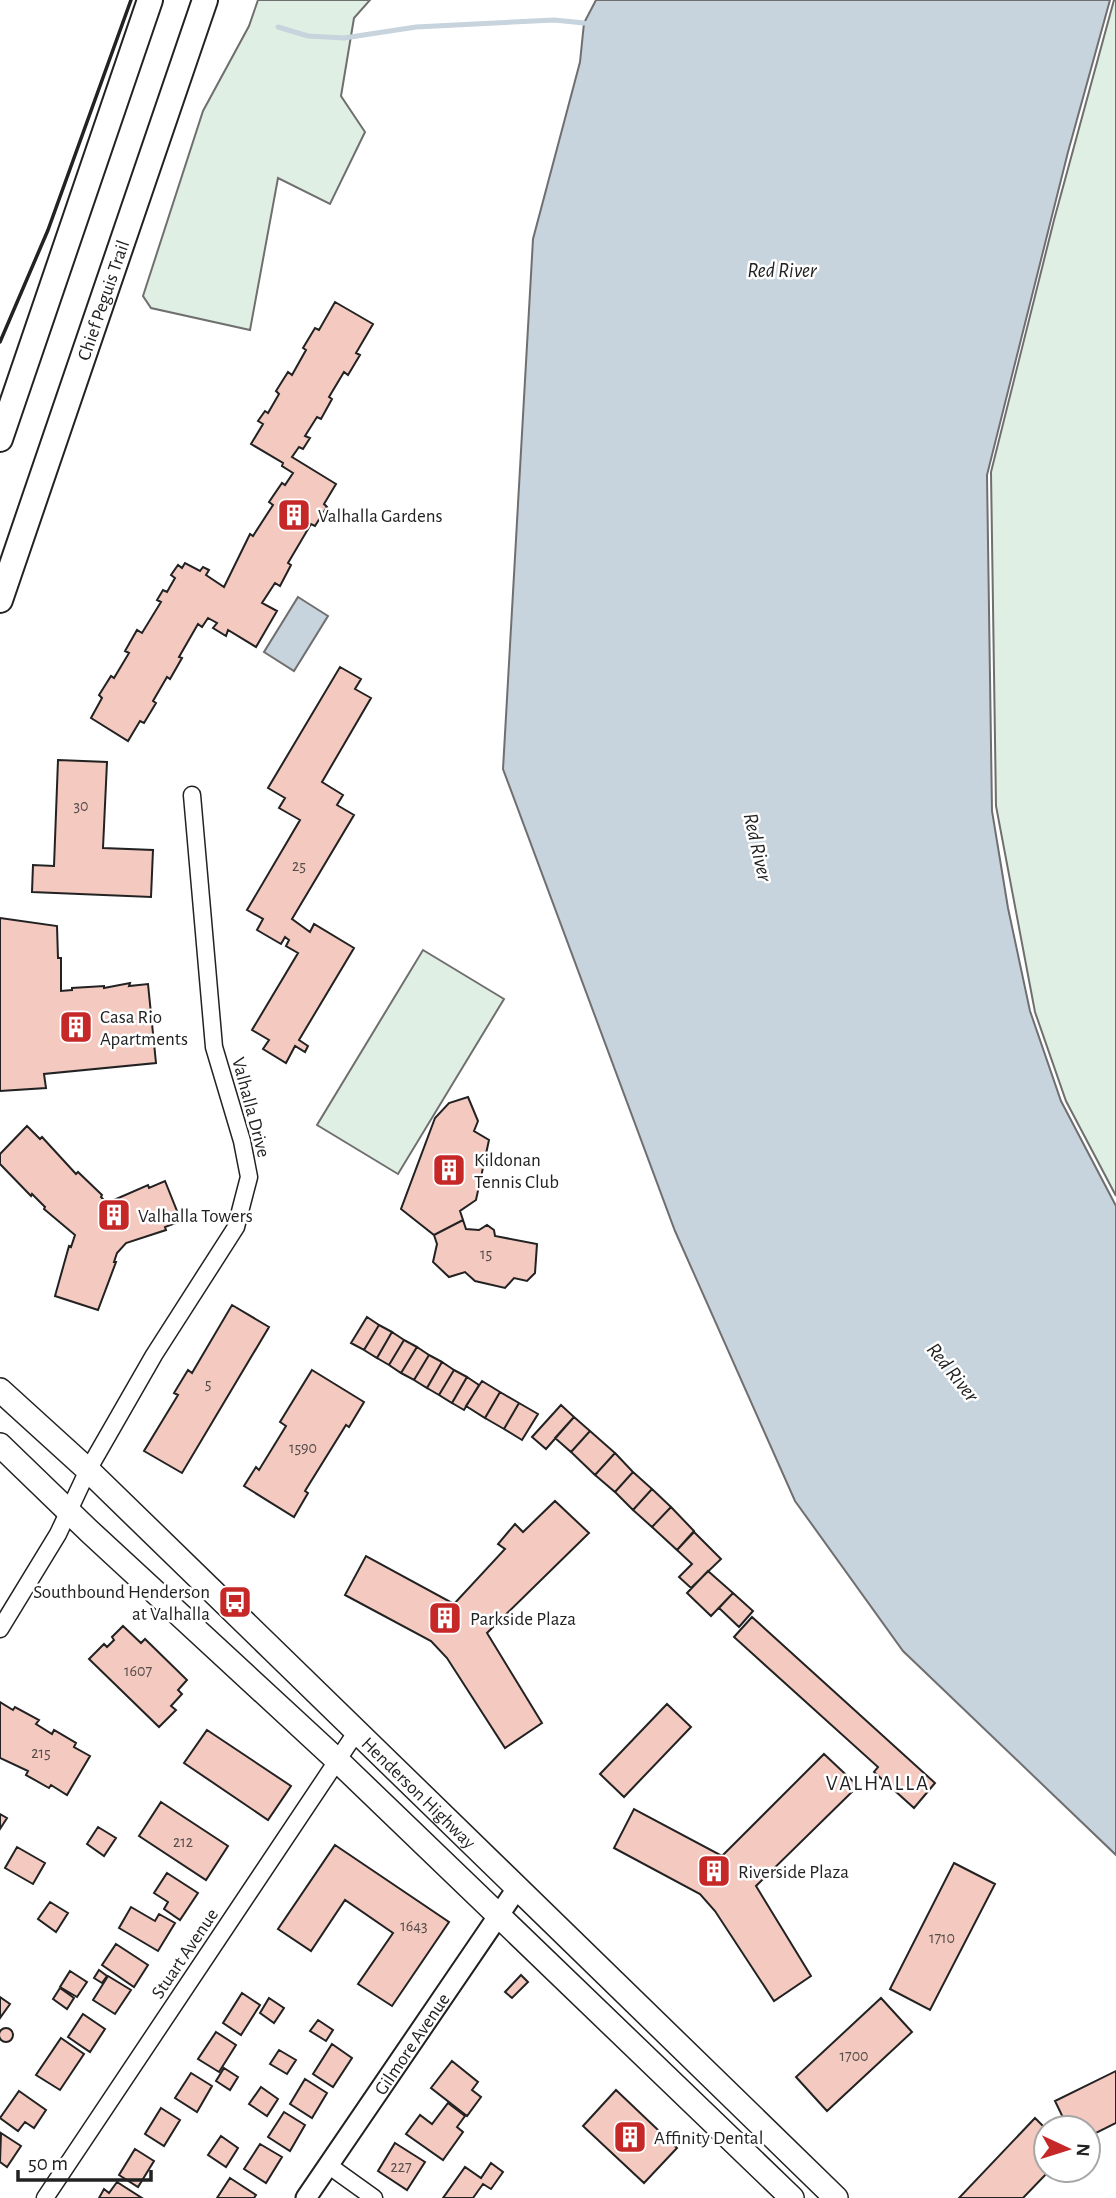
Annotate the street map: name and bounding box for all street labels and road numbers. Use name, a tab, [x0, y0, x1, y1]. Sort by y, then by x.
street label: Chief Peguis Trail	[75, 238, 133, 363]
street label: Valhalla Drive	[228, 1055, 273, 1159]
street label: Henderson Highway	[357, 1734, 479, 1853]
street label: Stuart Avenue	[148, 1905, 222, 2002]
street label: Gilmore Avenue	[371, 1990, 454, 2099]

